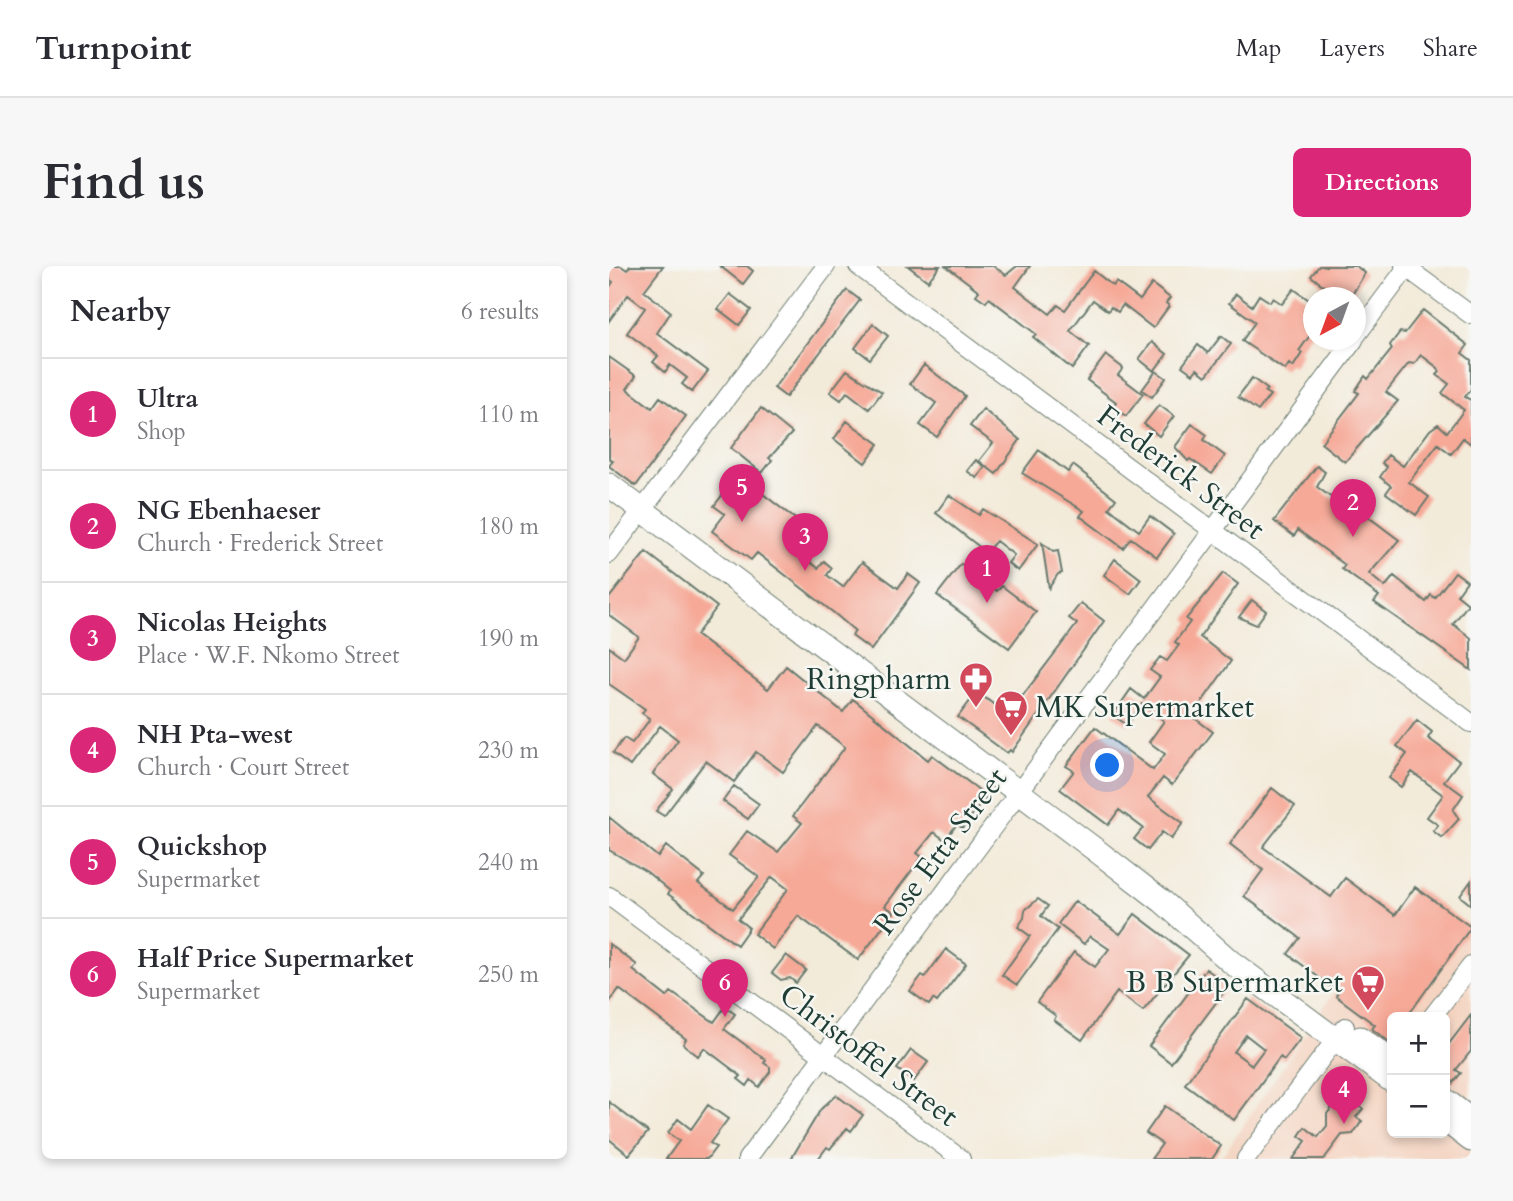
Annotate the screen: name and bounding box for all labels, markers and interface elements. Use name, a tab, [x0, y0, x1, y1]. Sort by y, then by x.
text: Turnpoint	[35, 26, 191, 71]
text: Map	[1236, 32, 1282, 65]
text: Layers	[1320, 32, 1385, 65]
text: Share	[1423, 32, 1478, 65]
button: Directions	[1293, 148, 1471, 217]
text: Find us	[42, 149, 205, 216]
north arrow	[1303, 287, 1366, 350]
text: Nearby	[70, 291, 171, 332]
text: 6 results	[461, 296, 539, 327]
text: Ultra	[137, 381, 198, 416]
street label: Frederick Street	[1088, 396, 1274, 549]
text: 1	[87, 399, 99, 430]
text: 110 m	[478, 399, 539, 430]
text: Shop	[137, 416, 186, 447]
pin: 5	[719, 464, 765, 522]
pin: 2	[1330, 479, 1376, 537]
text: NG Ebenhaeser	[137, 493, 321, 528]
text: 2	[87, 511, 99, 542]
text: 180 m	[478, 511, 539, 542]
pin: 3	[782, 513, 828, 571]
text: Church · Frederick Street	[137, 528, 383, 559]
pin: 1	[964, 545, 1010, 603]
text: Nicolas Heights	[137, 605, 327, 640]
text: 3	[87, 623, 99, 654]
text: 190 m	[478, 623, 539, 654]
text: Place · W.F. Nkomo Street	[137, 640, 400, 671]
place label: Ringpharm	[806, 659, 952, 700]
pharmacy icon: Ringpharm	[957, 660, 995, 709]
place label: MK Supermarket	[1035, 687, 1255, 728]
supermarket icon: MK Supermarket	[992, 688, 1030, 737]
text: NH Pta-west	[137, 717, 293, 752]
text: 4	[87, 735, 99, 766]
text: 230 m	[478, 735, 539, 766]
your location	[1090, 748, 1124, 782]
text: Church · Court Street	[137, 752, 349, 783]
street label: Rose Etta Street	[864, 759, 1017, 943]
text: Quickshop	[137, 829, 267, 864]
text: 5	[87, 847, 99, 878]
text: 240 m	[478, 847, 539, 878]
text: Supermarket	[137, 864, 260, 895]
text: Half Price Supermarket	[137, 941, 413, 976]
text: 6	[87, 959, 99, 990]
text: 250 m	[478, 959, 539, 990]
pin: 6	[702, 959, 748, 1017]
place label: B B Supermarket	[1126, 962, 1344, 1003]
supermarket icon: B B Supermarket	[1349, 963, 1387, 1012]
street label: Christoffel Street	[771, 975, 967, 1136]
text: Supermarket	[137, 976, 260, 1007]
map controls	[1387, 1012, 1450, 1138]
button: +	[1387, 1012, 1450, 1075]
pin: 4	[1321, 1066, 1367, 1124]
button: −	[1387, 1075, 1450, 1138]

